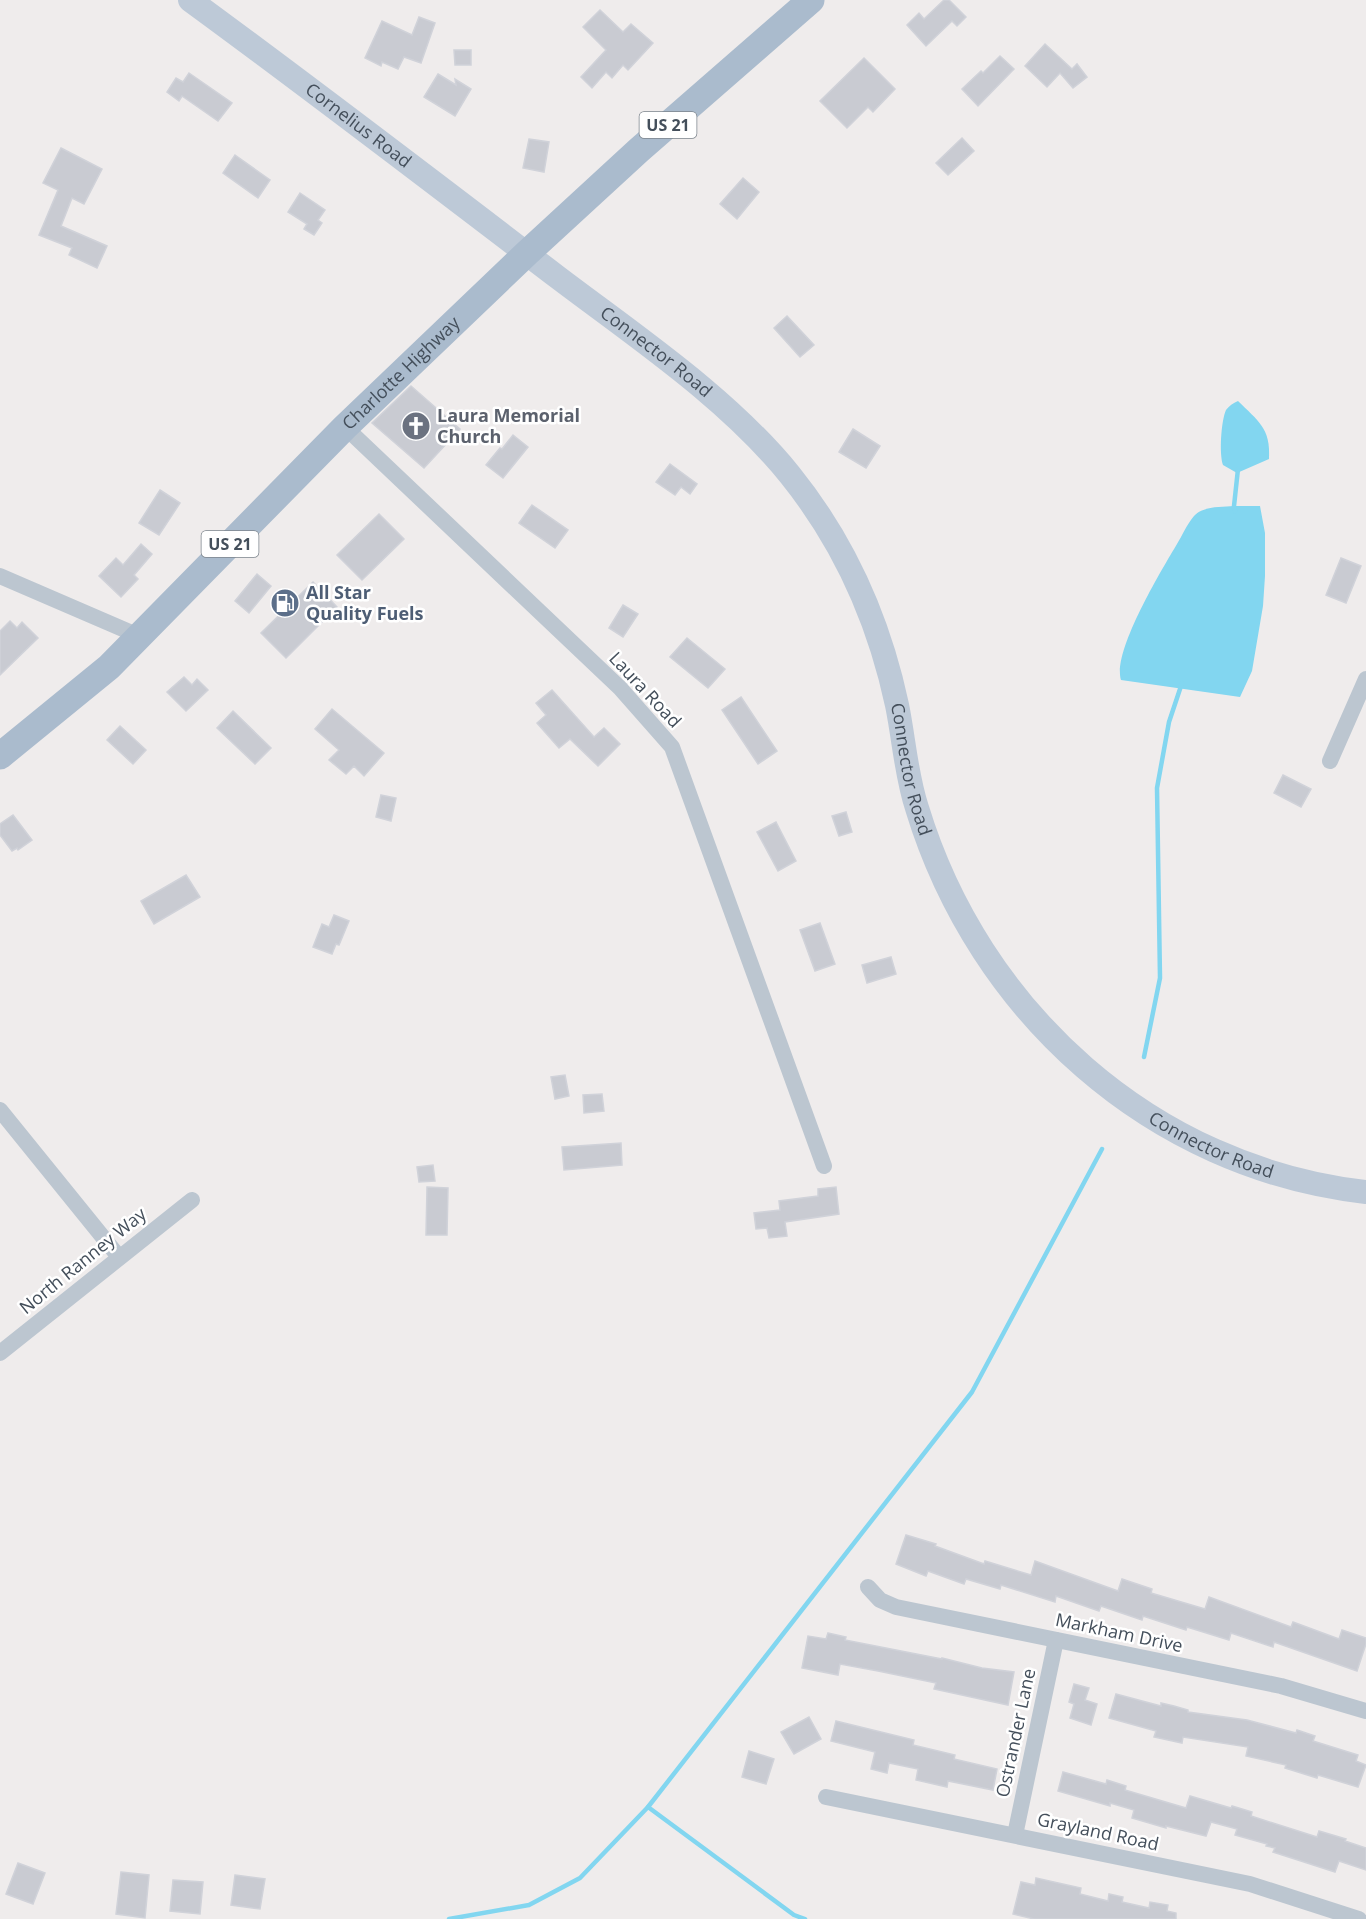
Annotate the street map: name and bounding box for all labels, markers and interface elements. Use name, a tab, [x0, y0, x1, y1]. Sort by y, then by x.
street label: Cornelius Road	[301, 77, 417, 173]
road number: US 21	[640, 112, 696, 138]
street label: Connector Road	[596, 300, 718, 402]
street label: Charlotte Highway	[336, 310, 465, 435]
place label: Laura Memorial Church	[437, 403, 580, 448]
church icon: Laura Memorial Church	[400, 410, 432, 442]
road number: US 21	[202, 531, 258, 557]
place label: All Star Quality Fuels	[306, 580, 424, 625]
fuel station icon: All Star Quality Fuels	[269, 587, 301, 619]
street label: Laura Road	[604, 646, 687, 732]
street label: Connector Road	[886, 701, 938, 838]
street label: Connector Road	[1145, 1105, 1277, 1183]
street label: North Ranney Way	[14, 1201, 151, 1319]
street label: Markham Drive	[1053, 1607, 1185, 1657]
street label: Ostrander Lane	[990, 1666, 1040, 1799]
street label: Grayland Road	[1035, 1806, 1161, 1856]

